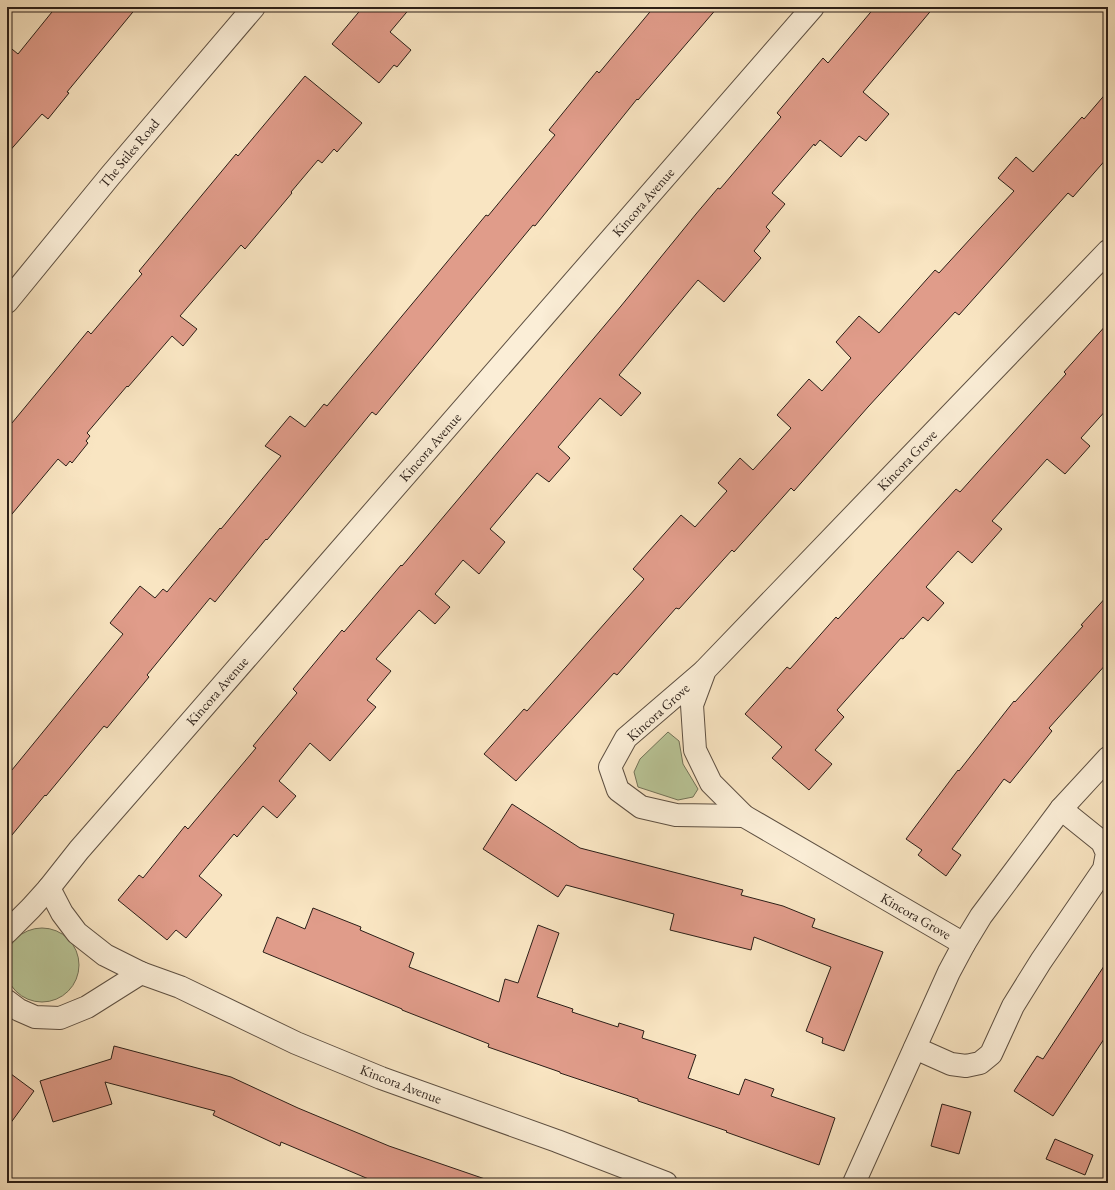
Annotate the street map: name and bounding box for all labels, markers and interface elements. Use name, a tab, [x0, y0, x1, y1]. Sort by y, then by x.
street label: The Stiles Road	[95, 114, 164, 191]
street label: Kincora Avenue	[608, 163, 678, 240]
street label: Kincora Avenue	[395, 408, 465, 485]
street label: Kincora Grove	[873, 425, 941, 495]
street label: Kincora Avenue	[182, 652, 252, 729]
street label: Kincora Grove	[623, 679, 694, 745]
street label: Kincora Grove	[877, 889, 955, 944]
street label: Kincora Avenue	[358, 1060, 445, 1108]

